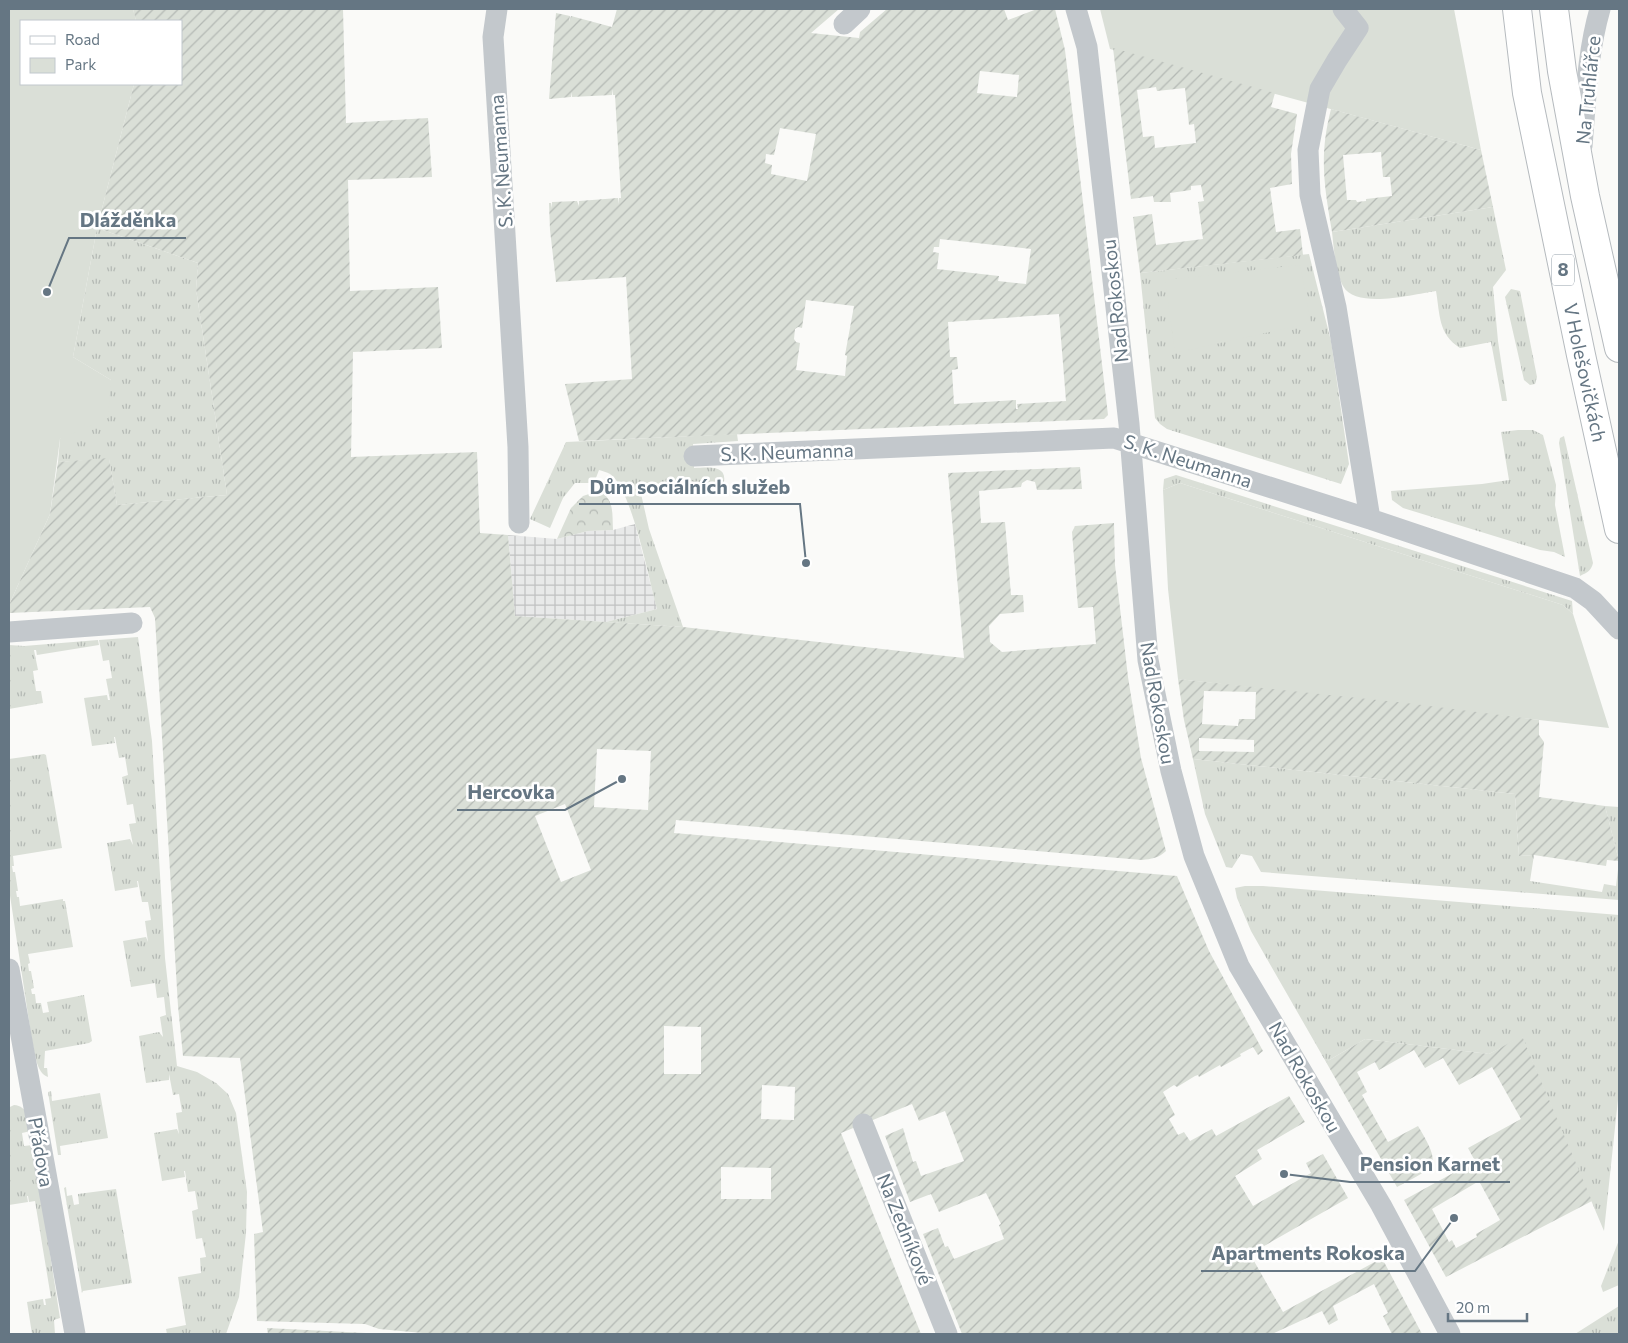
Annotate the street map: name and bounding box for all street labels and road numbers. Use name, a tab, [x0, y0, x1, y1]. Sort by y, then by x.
street label: Na Truhlářce	[1570, 35, 1605, 145]
street label: S. K. Neumanna	[484, 94, 517, 228]
street label: Nad Rokoskou	[1097, 238, 1132, 364]
road number: 8	[1552, 254, 1574, 286]
street label: V Holešovičkách	[1560, 301, 1612, 444]
street label: S. K. Neumanna	[1121, 429, 1255, 492]
street label: S. K. Neumanna	[720, 438, 854, 465]
street label: Nad Rokoskou	[1136, 640, 1181, 766]
street label: Nad Rokoskou	[1265, 1017, 1346, 1136]
street label: Přádova	[24, 1115, 59, 1189]
street label: Na Zedníkové	[873, 1170, 938, 1288]

